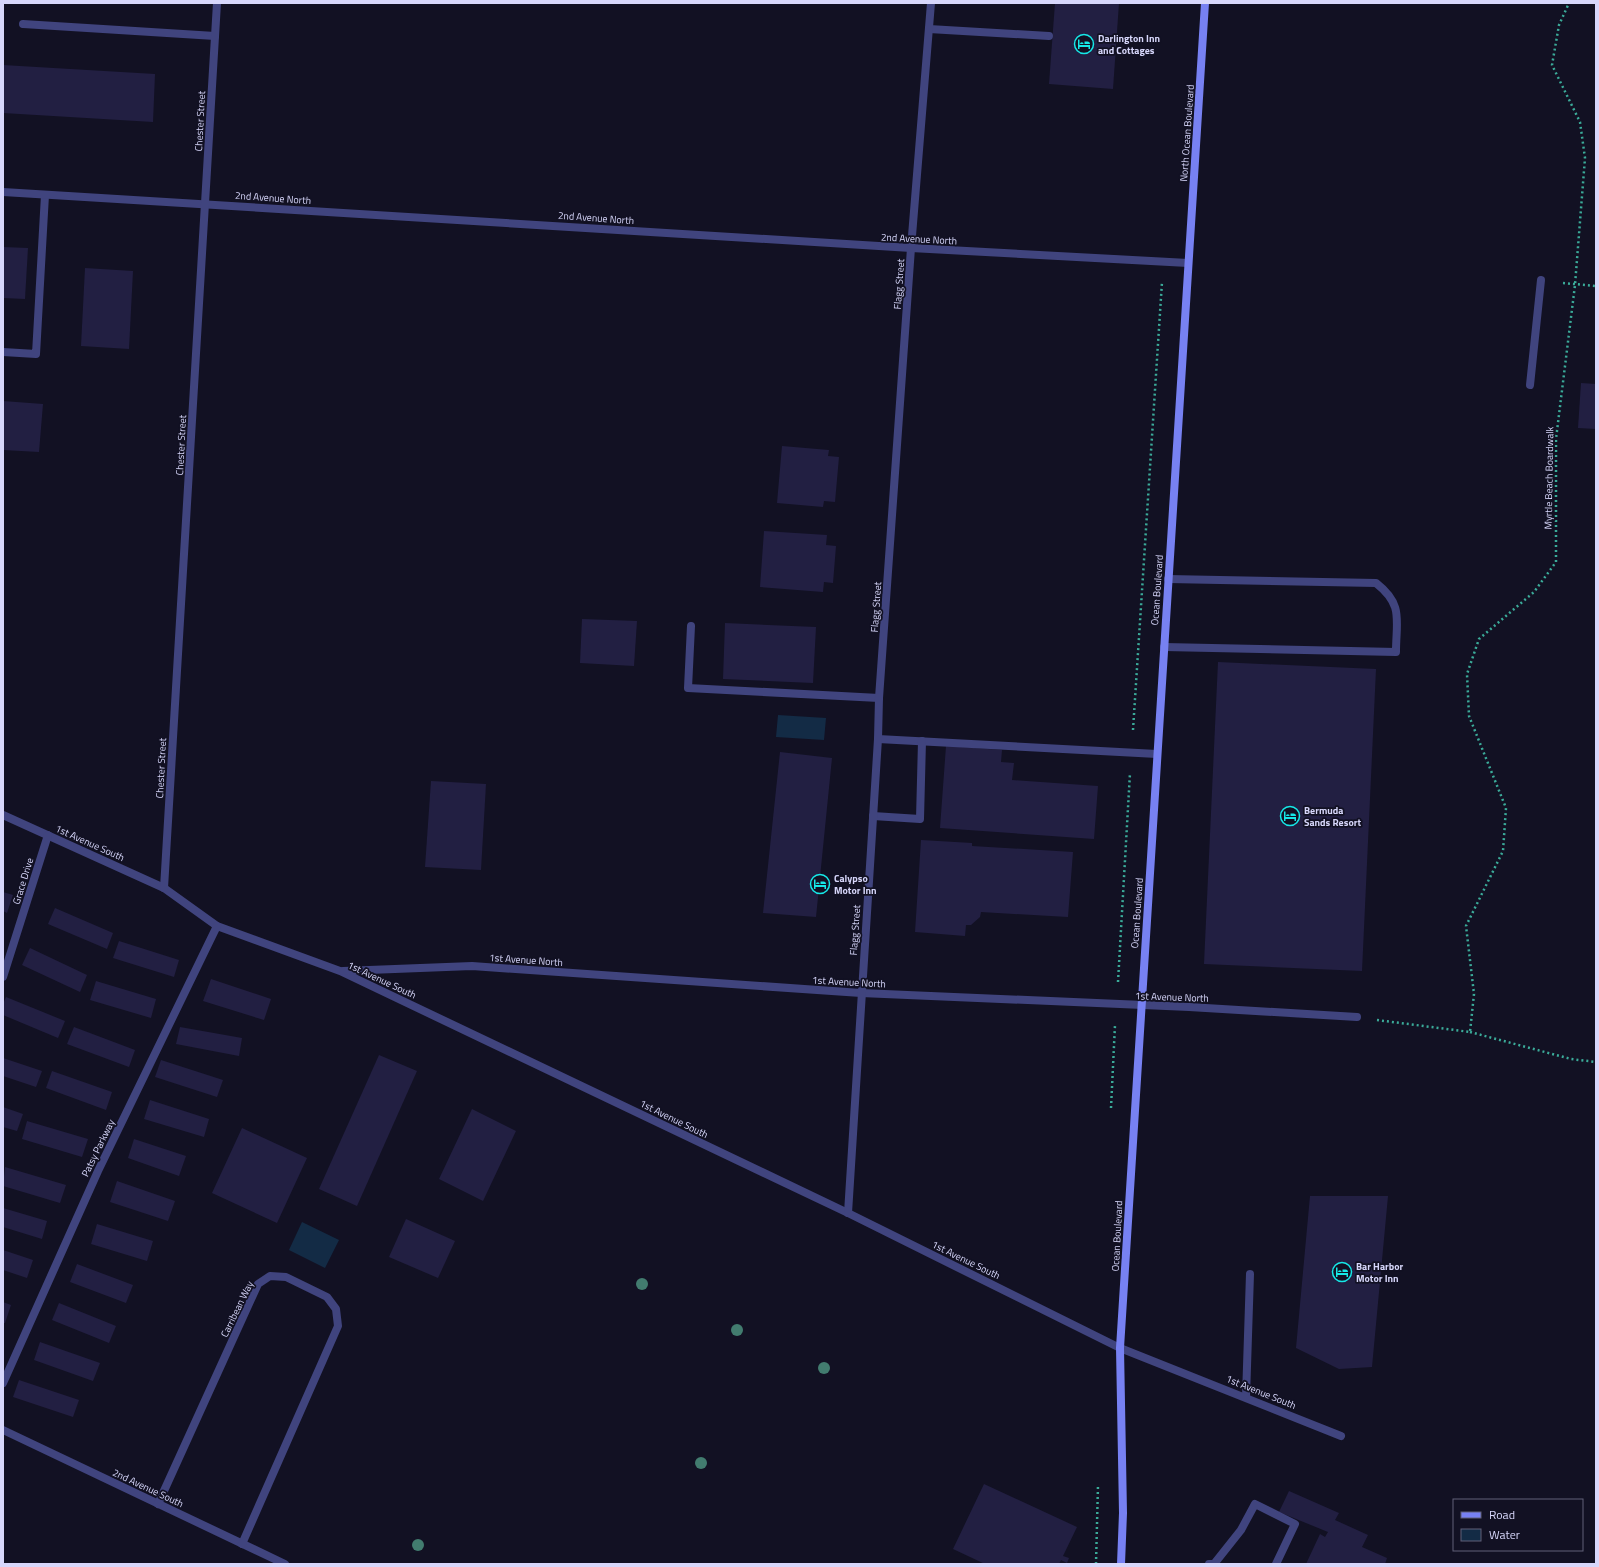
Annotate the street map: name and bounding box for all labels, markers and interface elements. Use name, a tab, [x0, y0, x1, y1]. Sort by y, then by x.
place label: Darlington Inn and Cottages	[1098, 31, 1160, 58]
hotel icon: Darlington Inn and Cottages	[1073, 33, 1095, 55]
street label: North Ocean Boulevard	[1176, 84, 1198, 182]
street label: Chester Street	[191, 90, 209, 152]
street label: 2nd Avenue North	[234, 188, 312, 208]
street label: 2nd Avenue North	[557, 208, 635, 228]
street label: 2nd Avenue North	[881, 230, 957, 248]
street label: Flagg Street	[890, 258, 908, 310]
street label: Chester Street	[172, 414, 190, 476]
street label: Myrtle Beach Boardwalk	[1541, 426, 1557, 529]
street label: Ocean Boulevard	[1147, 554, 1167, 626]
street label: Flagg Street	[867, 581, 885, 633]
street label: Chester Street	[152, 737, 170, 799]
place label: Bermuda Sands Resort	[1304, 803, 1361, 830]
hotel icon: Bermuda Sands Resort	[1279, 805, 1301, 827]
street label: 1st Avenue South	[53, 821, 127, 865]
street label: Grace Drive	[9, 856, 37, 906]
place label: Calypso Motor Inn	[834, 871, 877, 898]
hotel icon: Calypso Motor Inn	[809, 873, 831, 895]
street label: Ocean Boulevard	[1127, 877, 1147, 949]
street label: Flagg Street	[846, 904, 864, 956]
street label: 1st Avenue North	[489, 950, 563, 970]
street label: 1st Avenue South	[345, 957, 419, 1003]
street label: 1st Avenue North	[812, 973, 886, 991]
street label: 1st Avenue North	[1135, 988, 1209, 1006]
street label: 1st Avenue South	[637, 1096, 711, 1142]
street label: Patsy Parkway	[78, 1116, 119, 1179]
street label: Ocean Boulevard	[1108, 1200, 1126, 1272]
street label: 1st Avenue South	[929, 1237, 1003, 1283]
place label: Bar Harbor Motor Inn	[1356, 1259, 1403, 1286]
hotel icon: Bar Harbor Motor Inn	[1331, 1261, 1353, 1283]
street label: Carribean Way	[217, 1278, 257, 1340]
street label: 1st Avenue South	[1224, 1371, 1298, 1413]
street label: 2nd Avenue South	[110, 1465, 186, 1511]
legend	[1453, 1499, 1583, 1551]
text: Road	[1489, 1505, 1515, 1524]
text: Water	[1489, 1525, 1520, 1544]

